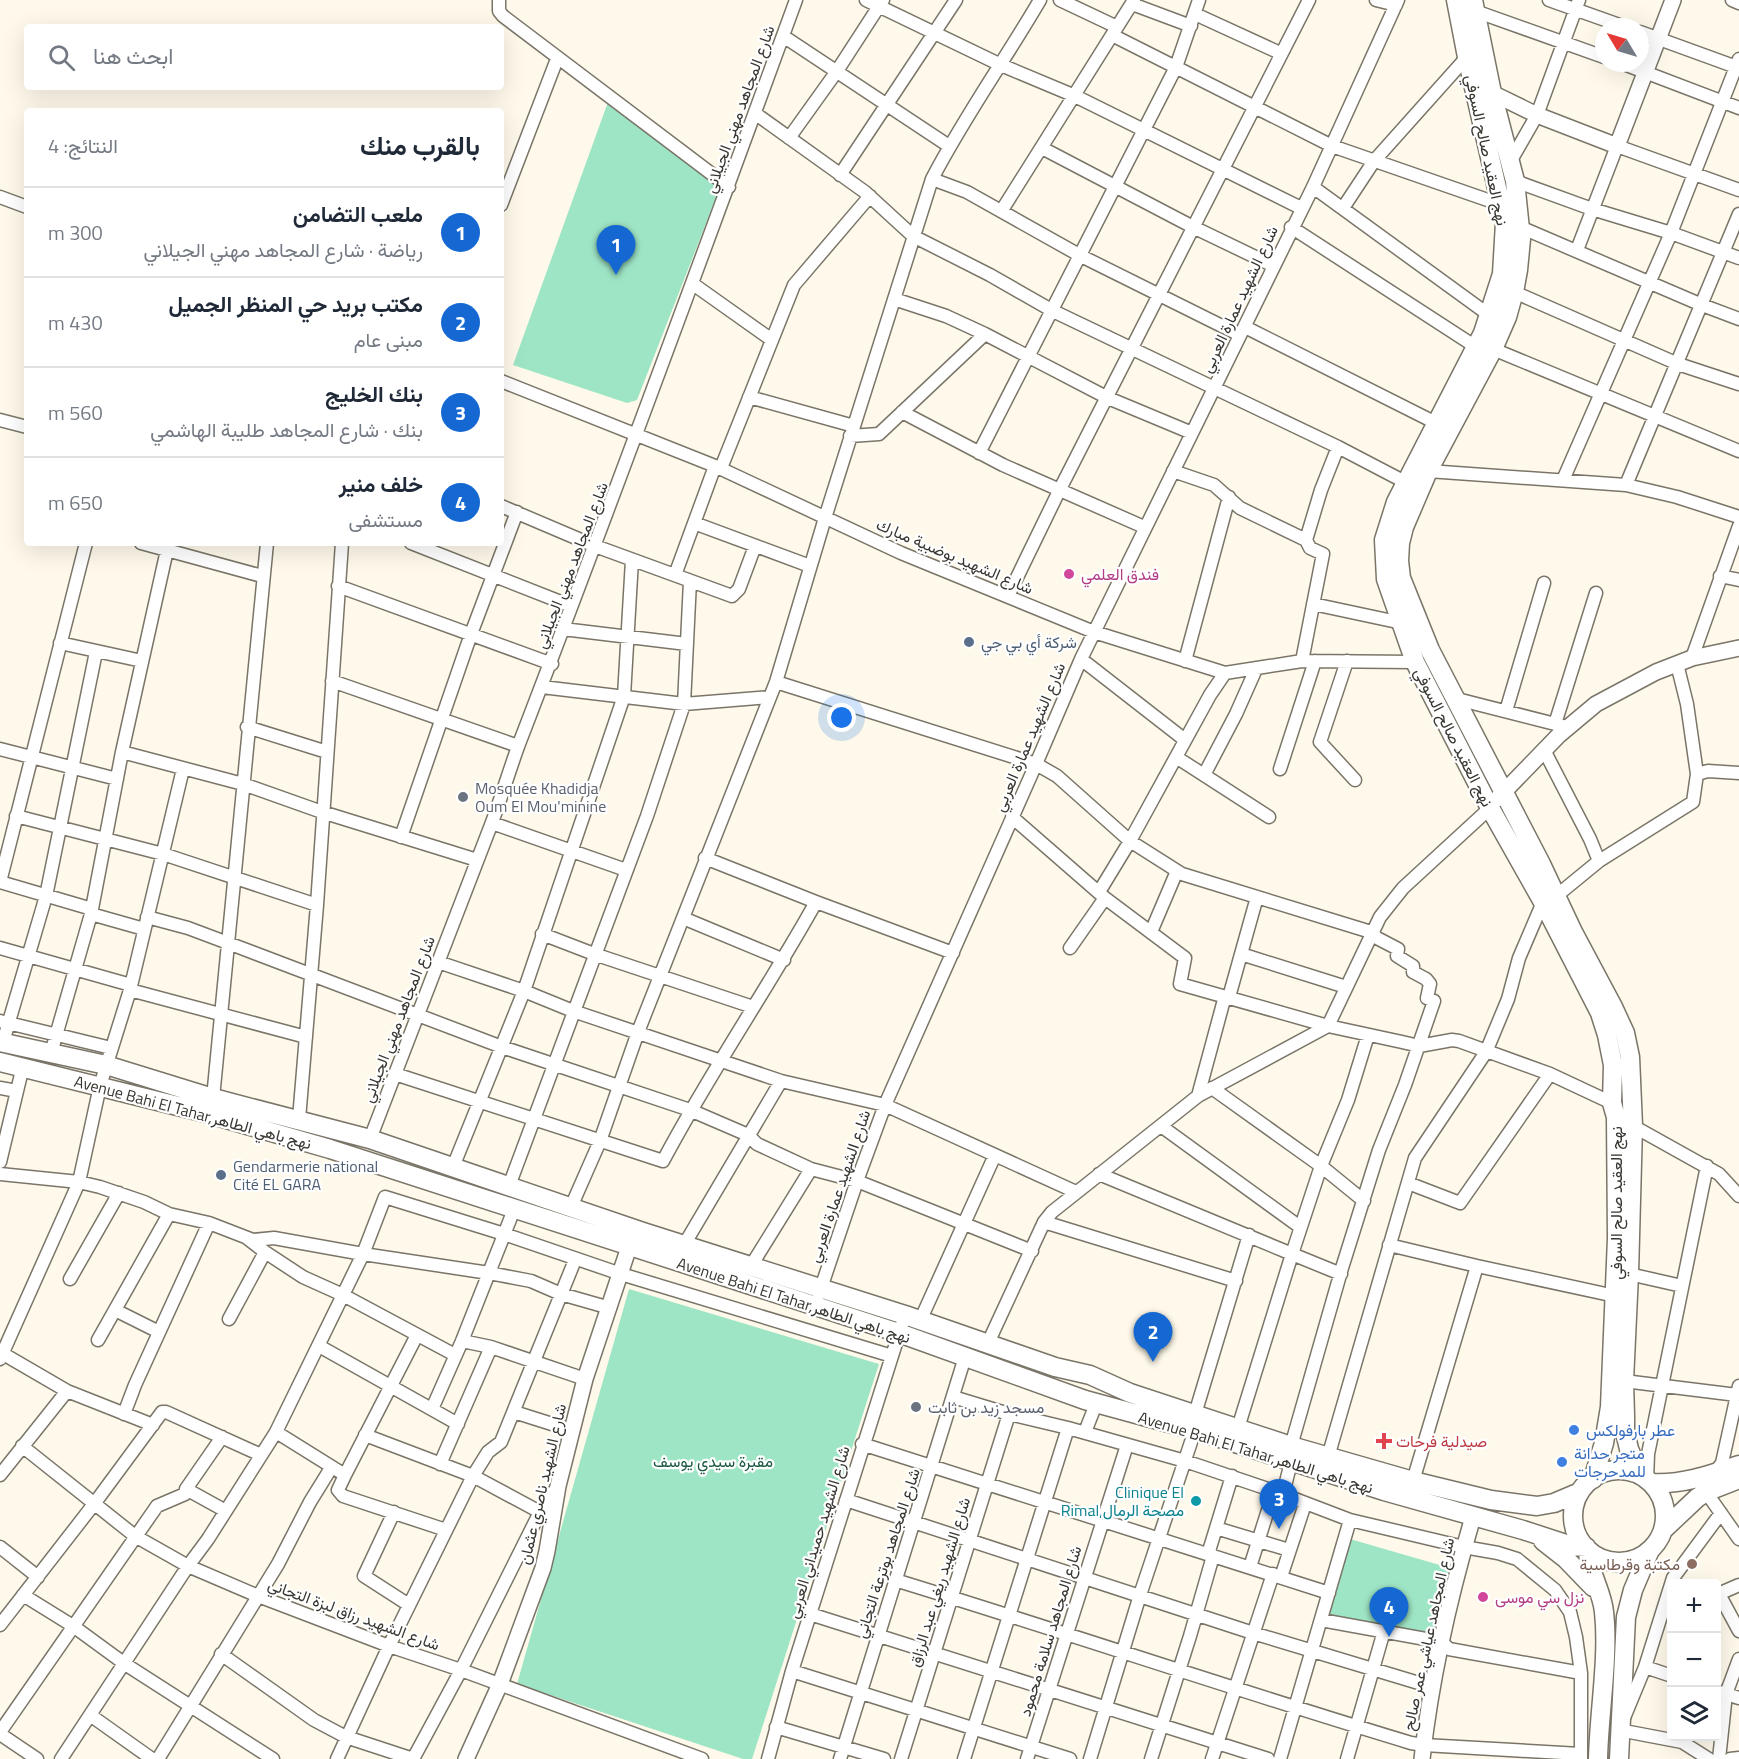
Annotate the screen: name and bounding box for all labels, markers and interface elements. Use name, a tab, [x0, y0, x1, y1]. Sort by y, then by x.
north arrow	[1595, 18, 1649, 72]
street label: شارع المجاهد مهني الجيلاني	[697, 22, 782, 197]
search box	[24, 24, 504, 90]
text: ابحث هنا	[93, 39, 173, 73]
icon: search	[45, 41, 78, 74]
street label: نهج العقيد صالح السوفي	[1457, 72, 1515, 228]
text: بالقرب منك	[360, 126, 480, 165]
text: النتائج: 4	[48, 130, 118, 161]
text: ملعب التضامن	[293, 197, 423, 231]
text: 300 m	[48, 217, 103, 248]
text: 1	[455, 217, 466, 248]
street label: شارع الشهيد عمارة العربي	[1194, 221, 1286, 377]
pin: 1	[596, 226, 636, 275]
text: رياضة · شارع المجاهد مهني الجيلاني	[143, 234, 423, 265]
text: مكتب بريد حي المنظر الجميل	[169, 287, 423, 321]
text: 430 m	[48, 307, 103, 338]
text: 2	[455, 307, 466, 338]
text: مبنى عام	[354, 324, 423, 355]
text: بنك الخليج	[325, 377, 423, 411]
text: 560 m	[48, 397, 103, 428]
text: 3	[455, 397, 466, 428]
text: بنك · شارع المجاهد طليبة الهاشمي	[150, 414, 423, 445]
text: خلف منير	[339, 467, 423, 501]
street label: شارع المجاهد مهني الجيلاني	[528, 478, 616, 653]
text: 650 m	[48, 487, 103, 518]
text: 4	[455, 487, 466, 518]
text: مستشفى	[348, 504, 423, 535]
street label: شارع الشهيد بوضبية مبارك	[873, 512, 1037, 600]
place label: فندق العلمي	[1081, 562, 1159, 588]
marker: فندق العلمي	[1062, 567, 1076, 581]
place label: شركة أي بي جي	[981, 630, 1077, 656]
marker: شركة أي بي جي	[962, 635, 976, 649]
street label: شارع الشهيد عمارة العربي	[987, 659, 1073, 816]
street label: نهج العقيد صالح السوفي	[1407, 663, 1500, 812]
your location	[827, 703, 856, 732]
place label: Mosquée Khadidja Oum El Mou'minine	[475, 776, 606, 818]
marker: Mosquée Khadidja Oum El Mou'minine	[456, 790, 470, 804]
street label: شارع المجاهد مهني الجيلاني	[355, 932, 443, 1107]
street label: Avenue Bahi El Tahar,نهج باهي الطاهر	[71, 1069, 314, 1157]
street label: شارع الشهيد عمارة العربي	[802, 1106, 878, 1266]
street label: نهج العقيد صالح السوفي	[1604, 1126, 1630, 1280]
place label: Gendarmerie national Cité EL GARA	[233, 1154, 378, 1196]
marker: Gendarmerie national Cité EL GARA	[214, 1168, 228, 1182]
street label: Avenue Bahi El Tahar,نهج باهي الطاهر	[673, 1251, 914, 1351]
pin: 2	[1134, 1312, 1172, 1362]
place label: مسجد زيد بن ثابت	[928, 1395, 1044, 1419]
marker: مسجد زيد بن ثابت	[909, 1400, 923, 1414]
street label: شارع الشهيد ناصري عثمان	[512, 1401, 574, 1567]
street label: Avenue Bahi El Tahar,نهج باهي الطاهر	[1135, 1405, 1376, 1501]
place label: عطر بارفولكس	[1586, 1418, 1675, 1442]
marker: عطر بارفولكس	[1567, 1423, 1581, 1437]
place label: صيدلية فرحات	[1396, 1429, 1487, 1453]
marker: صيدلية فرحات	[1377, 1434, 1391, 1448]
place label: متجر حدانة للمدحرجات	[1574, 1441, 1646, 1483]
street label: شارع الشهيد حميداني العربي	[780, 1443, 858, 1622]
park label: مقبرة سيدي يوسف	[653, 1449, 773, 1475]
marker: متجر حدانة للمدحرجات	[1555, 1455, 1569, 1469]
street label: شارع المجاهد بوترعة التجاني	[848, 1465, 928, 1642]
place label: Clinique El Rimal,مصحة الرمال	[1061, 1480, 1184, 1522]
pin: 3	[1260, 1480, 1298, 1529]
street label: شارع الشهيد ريغي عبد الرزاق	[902, 1494, 978, 1670]
marker: Clinique El Rimal,مصحة الرمال	[1189, 1494, 1203, 1508]
street label: شارع المجاهد عياشي عمر صالح	[1396, 1535, 1462, 1733]
street label: شارع المجاهد سلامة محمود	[1013, 1543, 1087, 1719]
place label: مكتبة وقرطاسية	[1580, 1552, 1680, 1576]
marker: مكتبة وقرطاسية	[1685, 1557, 1699, 1571]
street label: شارع الشهيد رزاق لبزة التجاني	[264, 1572, 443, 1658]
map controls	[1667, 1579, 1721, 1741]
button: +	[1667, 1579, 1721, 1633]
place label: نزل سي موسى	[1495, 1585, 1584, 1611]
pin: 4	[1370, 1588, 1408, 1637]
marker: نزل سي موسى	[1476, 1590, 1490, 1604]
button: −	[1667, 1633, 1721, 1687]
button: layers	[1667, 1687, 1721, 1741]

